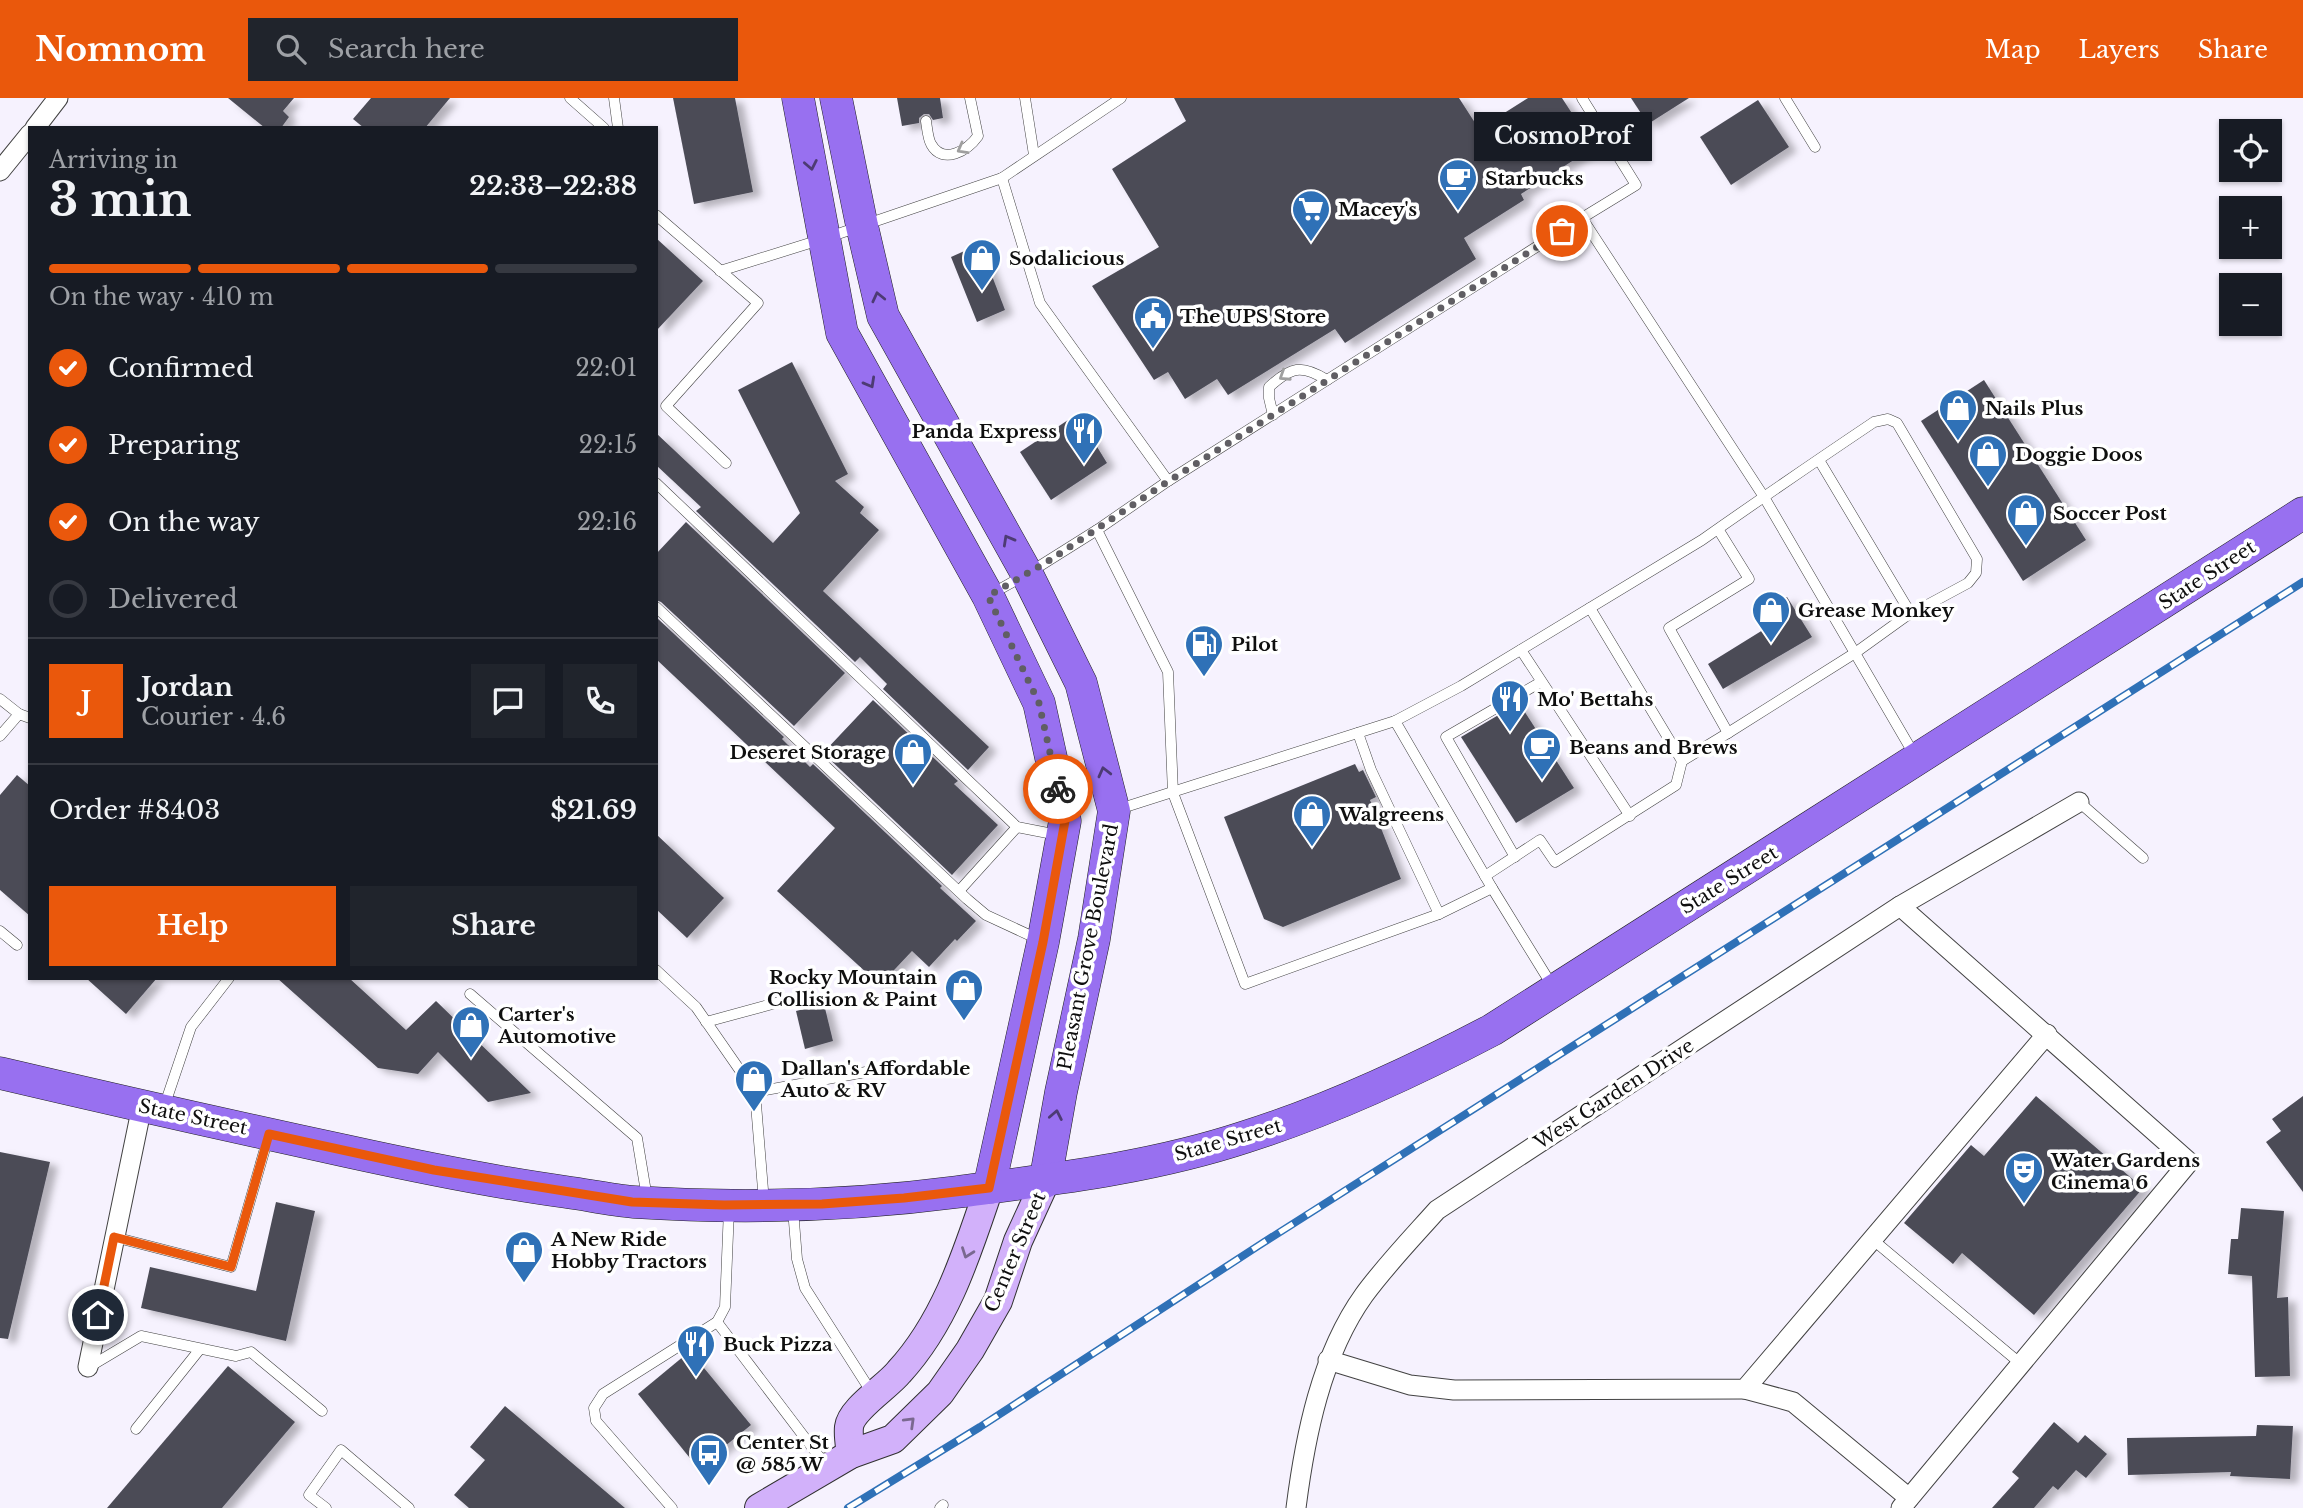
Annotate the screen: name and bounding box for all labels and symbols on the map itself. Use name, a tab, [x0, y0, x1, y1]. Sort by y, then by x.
callout: CosmoProf	[1473, 112, 1651, 161]
one-way arrow	[957, 141, 969, 155]
cafe icon: Starbucks	[1437, 157, 1479, 212]
one-way arrow	[803, 159, 818, 171]
place label: Starbucks	[1485, 167, 1584, 190]
supermarket icon: Macey's	[1290, 188, 1332, 243]
place label: Macey's	[1338, 198, 1417, 221]
pin	[1532, 201, 1592, 261]
shop icon: Sodalicious	[961, 237, 1003, 292]
place label: Sodalicious	[1009, 247, 1124, 270]
one-way arrow	[872, 291, 886, 303]
public building icon: The UPS Store	[1132, 295, 1174, 350]
place label: The UPS Store	[1180, 305, 1326, 328]
one-way arrow	[1279, 368, 1292, 381]
one-way arrow	[862, 375, 875, 388]
shop icon: Nails Plus	[1937, 387, 1979, 442]
place label: Nails Plus	[1985, 397, 2083, 420]
restaurant icon: Panda Express	[1063, 410, 1105, 465]
place label: Panda Express	[911, 420, 1057, 443]
shop icon: Doggie Doos	[1967, 433, 2009, 488]
place label: Doggie Doos	[2015, 443, 2143, 466]
shop icon: Soccer Post	[2005, 492, 2047, 547]
place label: Soccer Post	[2053, 502, 2167, 525]
one-way arrow	[1003, 535, 1016, 547]
street label: State Street	[2154, 535, 2260, 615]
shop icon: Grease Monkey	[1750, 589, 1792, 644]
place label: Grease Monkey	[1798, 599, 1955, 622]
fuel station icon: Pilot	[1183, 623, 1225, 678]
place label: Pilot	[1231, 633, 1279, 656]
restaurant icon: Mo' Bettahs	[1489, 678, 1531, 733]
place label: Mo' Bettahs	[1537, 688, 1653, 711]
cafe icon: Beans and Brews	[1521, 726, 1563, 781]
shop icon: Deseret Storage	[892, 731, 934, 786]
place label: Beans and Brews	[1569, 736, 1738, 759]
place label: Deseret Storage	[729, 741, 886, 764]
courier	[1023, 754, 1093, 824]
one-way arrow	[1098, 766, 1112, 778]
shop icon: Walgreens	[1291, 793, 1333, 848]
place label: Walgreens	[1338, 803, 1444, 826]
street label: Pleasant Grove Boulevard	[1053, 822, 1123, 1072]
street label: State Street	[1676, 841, 1783, 919]
place label: Rocky Mountain Collision & Paint	[767, 966, 938, 1011]
shop icon: Rocky Mountain Collision & Paint	[943, 967, 985, 1022]
place label: Carter's Automotive	[497, 1003, 616, 1048]
shop icon: Carter's Automotive	[450, 1004, 492, 1059]
street label: West Garden Drive	[1529, 1034, 1698, 1155]
place label: Dallan's Affordable Auto & RV	[780, 1057, 970, 1102]
shop icon: Dallan's Affordable Auto & RV	[733, 1058, 775, 1113]
street label: State Street	[137, 1094, 250, 1140]
one-way arrow	[1048, 1109, 1063, 1121]
street label: State Street	[1172, 1113, 1285, 1166]
place label: Water Gardens Cinema 6	[2050, 1149, 2200, 1194]
theatre icon: Water Gardens Cinema 6	[2003, 1150, 2045, 1205]
street label: Center Street	[979, 1188, 1051, 1316]
place label: A New Ride Hobby Tractors	[550, 1228, 707, 1273]
shop icon: A New Ride Hobby Tractors	[503, 1229, 545, 1284]
one-way arrow	[961, 1246, 975, 1258]
pin	[68, 1285, 128, 1345]
restaurant icon: Buck Pizza	[675, 1323, 717, 1378]
place label: Buck Pizza	[723, 1333, 833, 1356]
one-way arrow	[901, 1418, 914, 1431]
place label: Center St @ 585 W	[736, 1431, 830, 1476]
bus stop icon: Center St @ 585 W	[688, 1432, 730, 1487]

